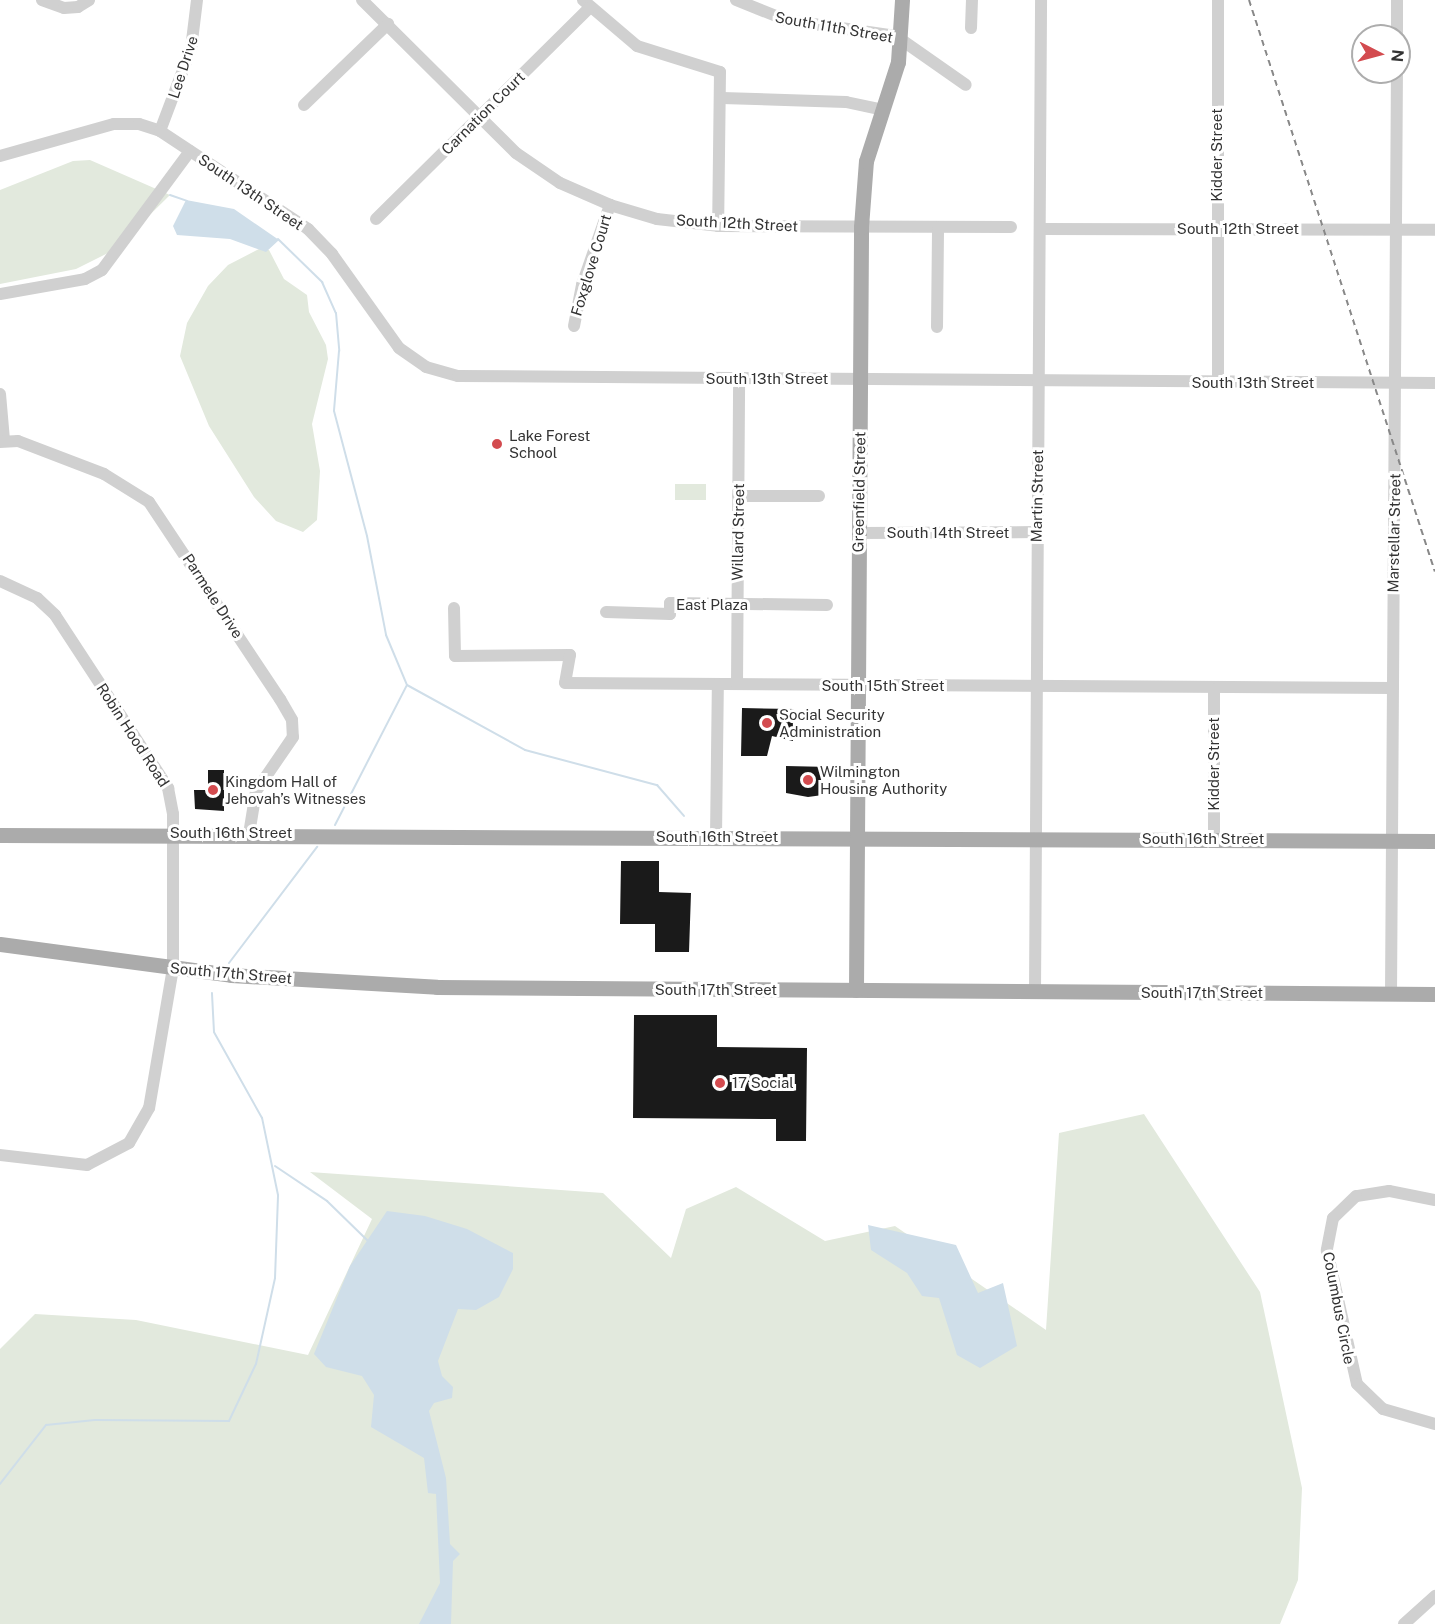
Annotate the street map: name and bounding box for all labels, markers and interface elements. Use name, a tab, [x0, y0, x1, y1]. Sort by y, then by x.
street label: South 11th Street	[774, 8, 894, 46]
north arrow	[1351, 24, 1411, 84]
street label: Lee Drive	[164, 33, 202, 101]
text: N	[1387, 49, 1408, 63]
street label: Carnation Court	[438, 68, 528, 158]
street label: Kidder Street	[1208, 108, 1226, 202]
street label: South 13th Street	[195, 150, 307, 234]
street label: South 12th Street	[675, 211, 799, 235]
street label: Foxglove Court	[567, 212, 615, 318]
street label: South 12th Street	[1177, 220, 1299, 238]
street label: South 13th Street	[706, 370, 828, 388]
street label: South 13th Street	[1192, 374, 1314, 392]
place label: Lake Forest School	[509, 426, 591, 461]
street label: Greenfield Street	[849, 431, 869, 553]
marker: Lake Forest School	[490, 437, 504, 451]
street label: Martin Street	[1027, 449, 1047, 543]
street label: Marstellar Street	[1384, 473, 1404, 593]
street label: Willard Street	[728, 483, 748, 581]
street label: South 14th Street	[887, 524, 1009, 542]
street label: Parmele Drive	[179, 550, 247, 642]
street label: East Plaza	[676, 596, 748, 614]
street label: South 15th Street	[822, 677, 944, 695]
street label: Robin Hood Road	[93, 680, 173, 790]
place label: Social Security Administration	[779, 705, 885, 740]
marker: Social Security Administration	[760, 716, 774, 730]
street label: Kidder Street	[1205, 717, 1223, 811]
place label: Wilmington Housing Authority	[820, 762, 947, 797]
place label: Kingdom Hall of Jehovah’s Witnesses	[225, 772, 366, 807]
marker: Wilmington Housing Authority	[801, 773, 815, 787]
marker: Kingdom Hall of Jehovah’s Witnesses	[206, 783, 220, 797]
street label: South 16th Street	[170, 824, 292, 842]
street label: South 16th Street	[656, 828, 778, 846]
street label: South 16th Street	[1142, 830, 1264, 848]
street label: South 17th Street	[169, 959, 293, 987]
street label: South 17th Street	[655, 981, 777, 999]
street label: South 17th Street	[1141, 984, 1263, 1002]
place label: 17 Social	[732, 1074, 794, 1092]
marker: 17 Social	[713, 1076, 727, 1090]
street label: Columbus Circle	[1319, 1250, 1359, 1366]

